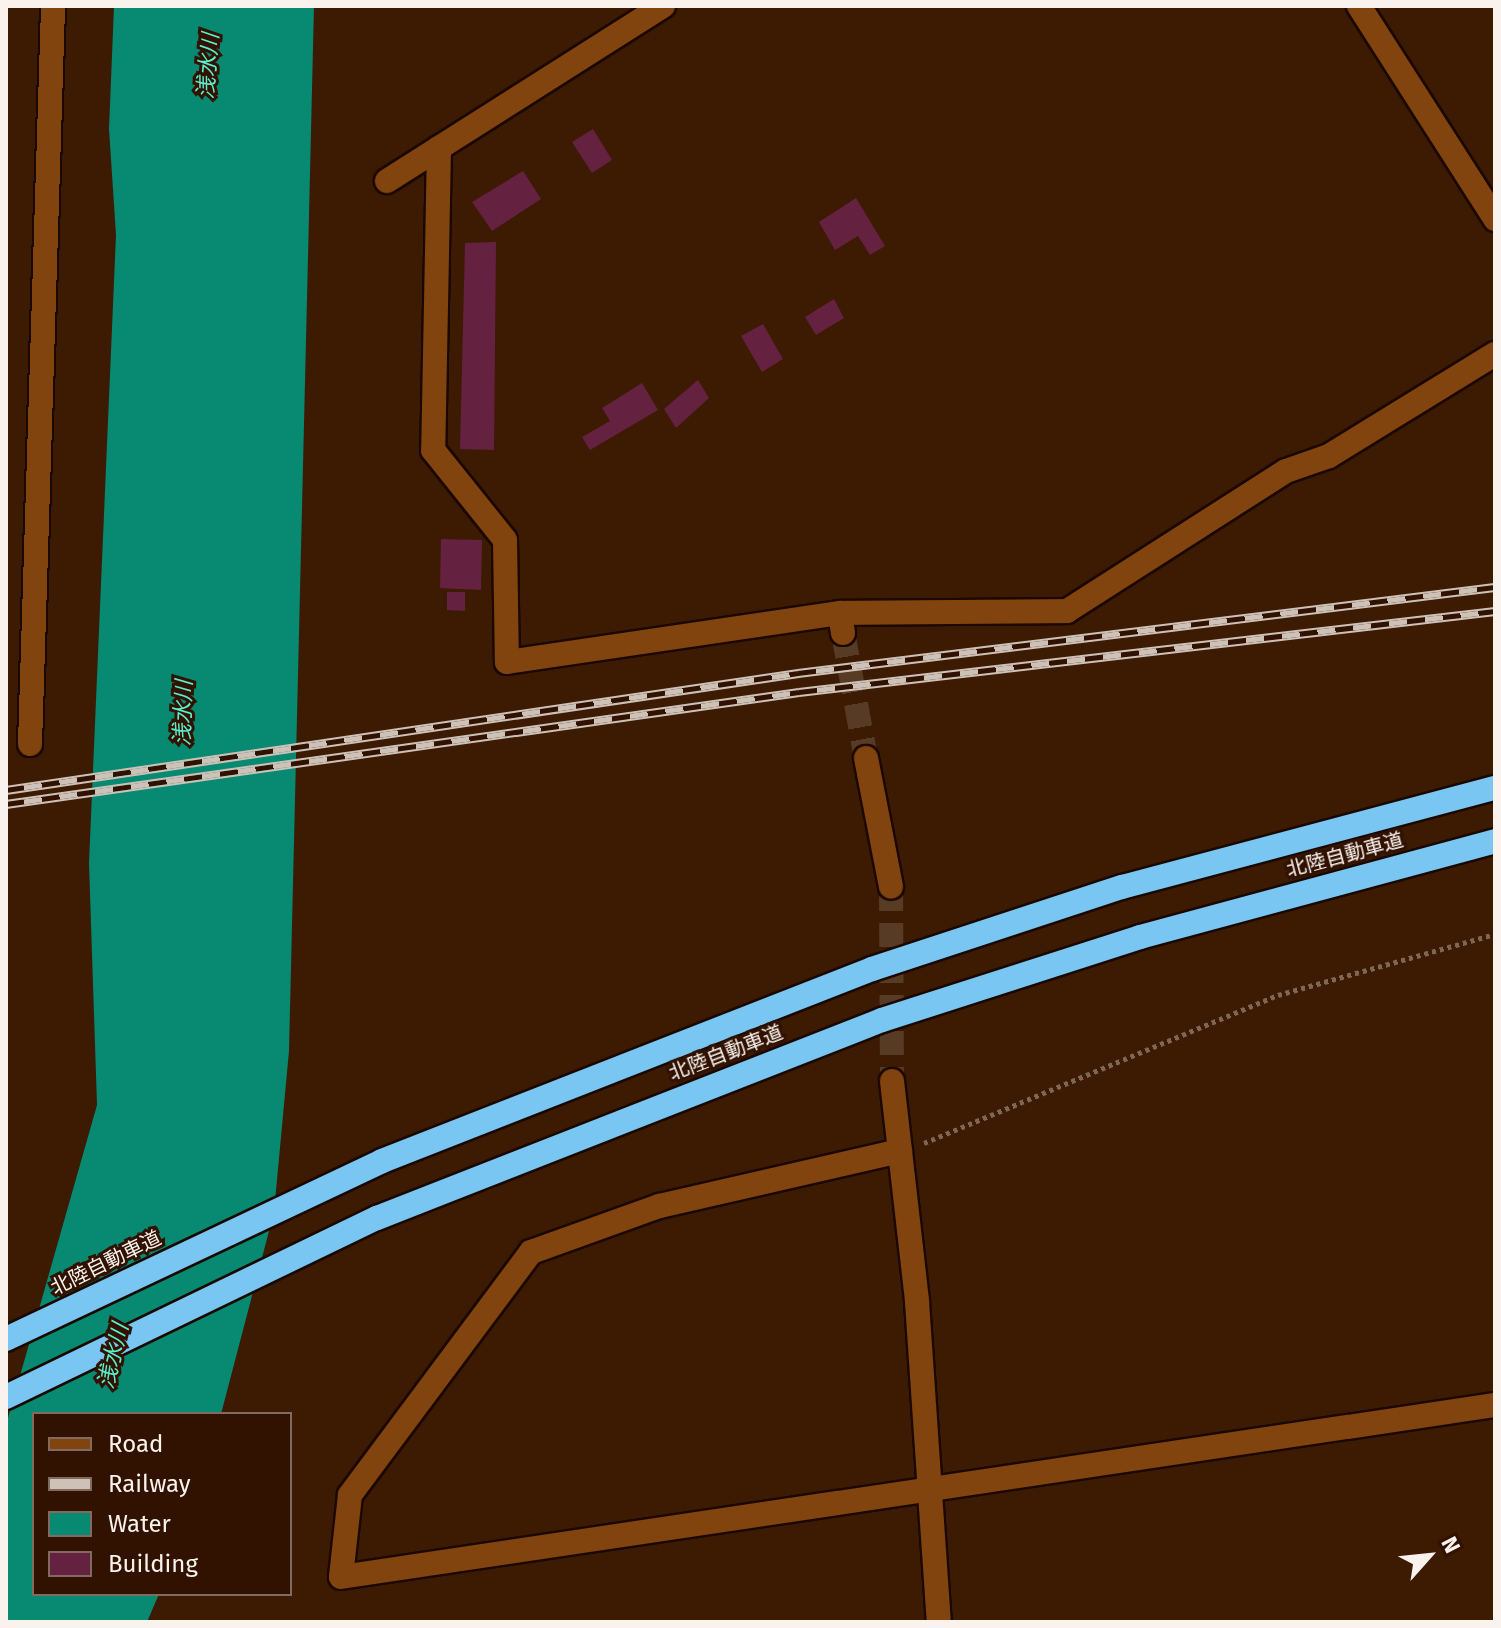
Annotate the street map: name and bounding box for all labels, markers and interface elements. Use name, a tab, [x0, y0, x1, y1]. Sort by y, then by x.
water label: 浅水川	[192, 32, 224, 100]
water label: 浅水川	[169, 680, 197, 746]
street label: 北陸自動車道	[1284, 828, 1406, 882]
street label: 北陸自動車道	[666, 1020, 786, 1086]
street label: 北陸自動車道	[47, 1226, 165, 1300]
water label: 浅水川	[92, 1321, 134, 1391]
legend	[32, 1412, 292, 1596]
text: Road	[108, 1430, 163, 1458]
text: Railway	[108, 1470, 191, 1498]
text: Water	[108, 1510, 171, 1538]
north arrow	[1389, 1516, 1469, 1596]
text: N	[1435, 1532, 1466, 1558]
text: Building	[108, 1550, 198, 1578]

